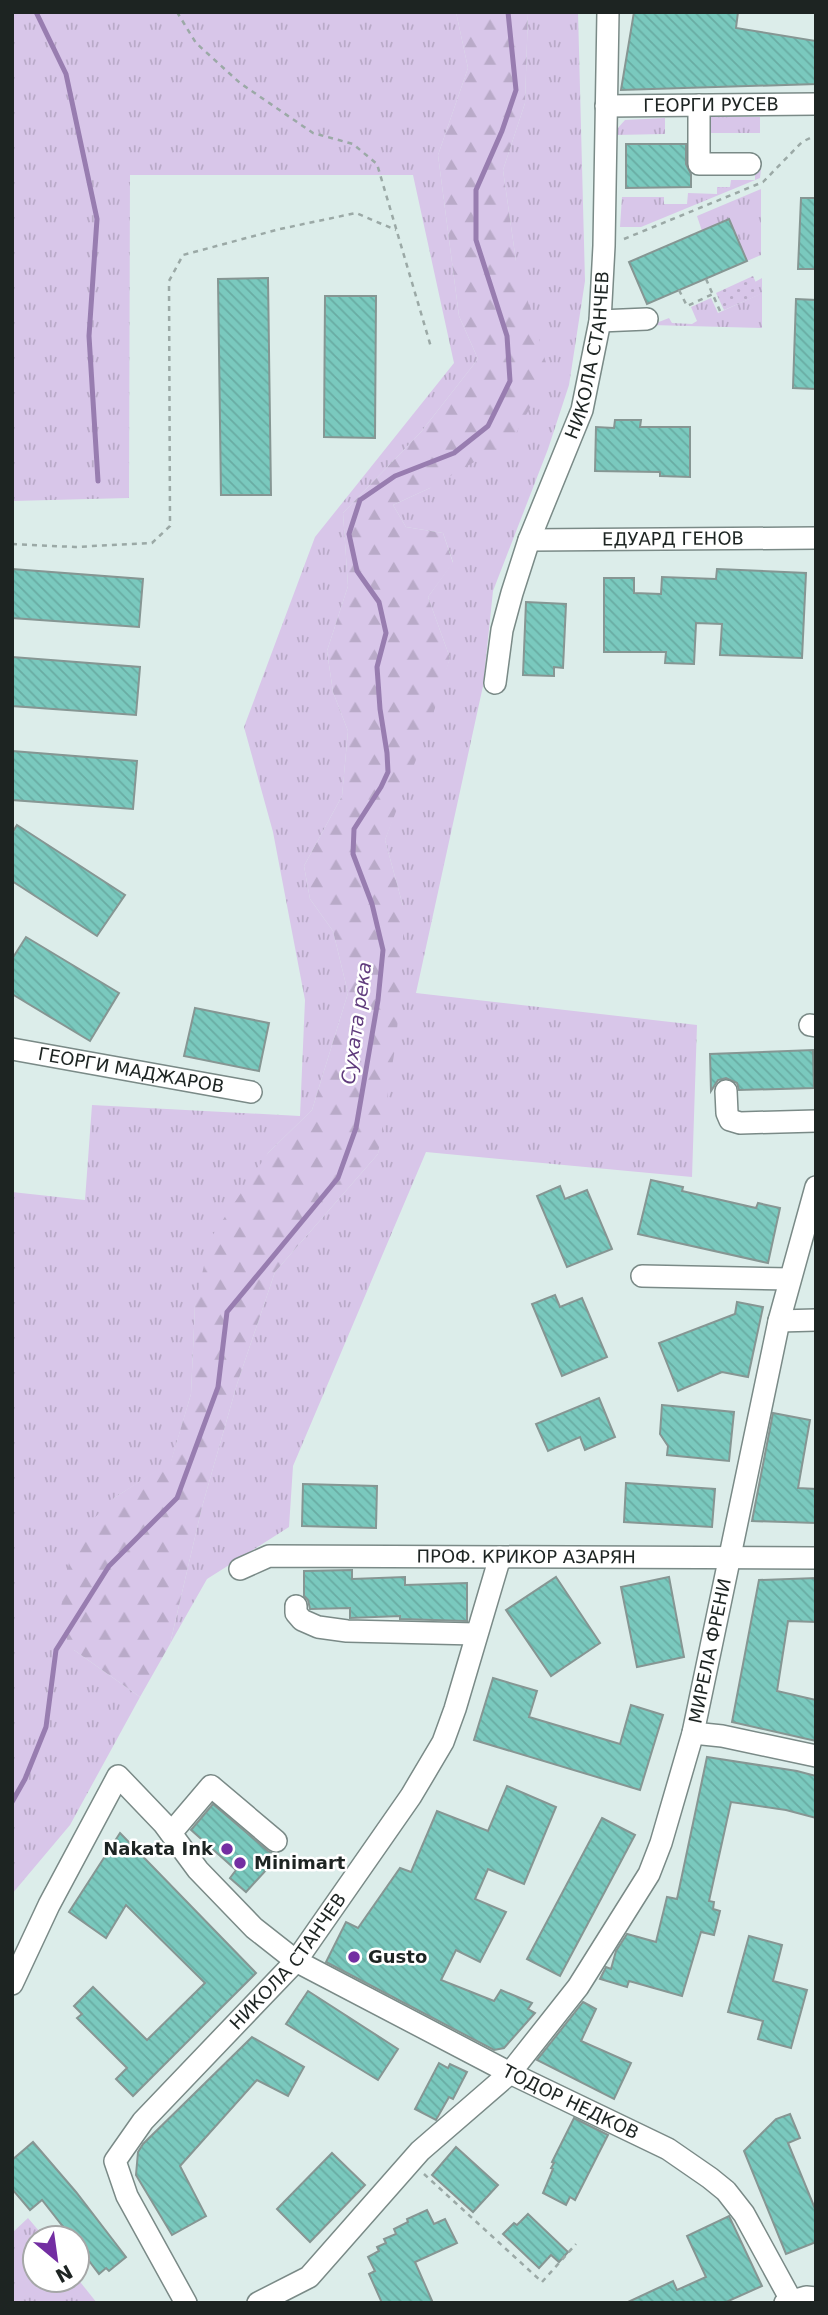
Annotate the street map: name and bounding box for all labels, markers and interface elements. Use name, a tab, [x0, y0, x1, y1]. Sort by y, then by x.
street label: ГЕОРГИ РУСЕВ	[643, 93, 779, 116]
street label: НИКОЛА СТАНЧЕВ	[560, 271, 613, 442]
street label: ЕДУАРД ГЕНОВ	[602, 528, 744, 549]
water label: Сухата река	[337, 961, 375, 1085]
street label: ГЕОРГИ МАДЖАРОВ	[37, 1043, 226, 1097]
street label: ПРОФ. КРИКОР АЗАРЯН	[417, 1546, 636, 1567]
street label: МИРЕЛА ФРЕНИ	[684, 1576, 735, 1725]
place label: Nakata Ink	[103, 1838, 214, 1859]
marker: Nakata Ink	[219, 1841, 235, 1857]
place label: Minimart	[254, 1852, 346, 1873]
marker: Minimart	[232, 1855, 248, 1871]
street label: НИКОЛА СТАНЧЕВ	[225, 1889, 350, 2034]
place label: Gusto	[368, 1946, 427, 1967]
marker: Gusto	[346, 1949, 362, 1965]
street label: ТОДОР НЕДКОВ	[498, 2060, 642, 2143]
north arrow	[21, 2224, 91, 2294]
text: N	[52, 2260, 77, 2287]

